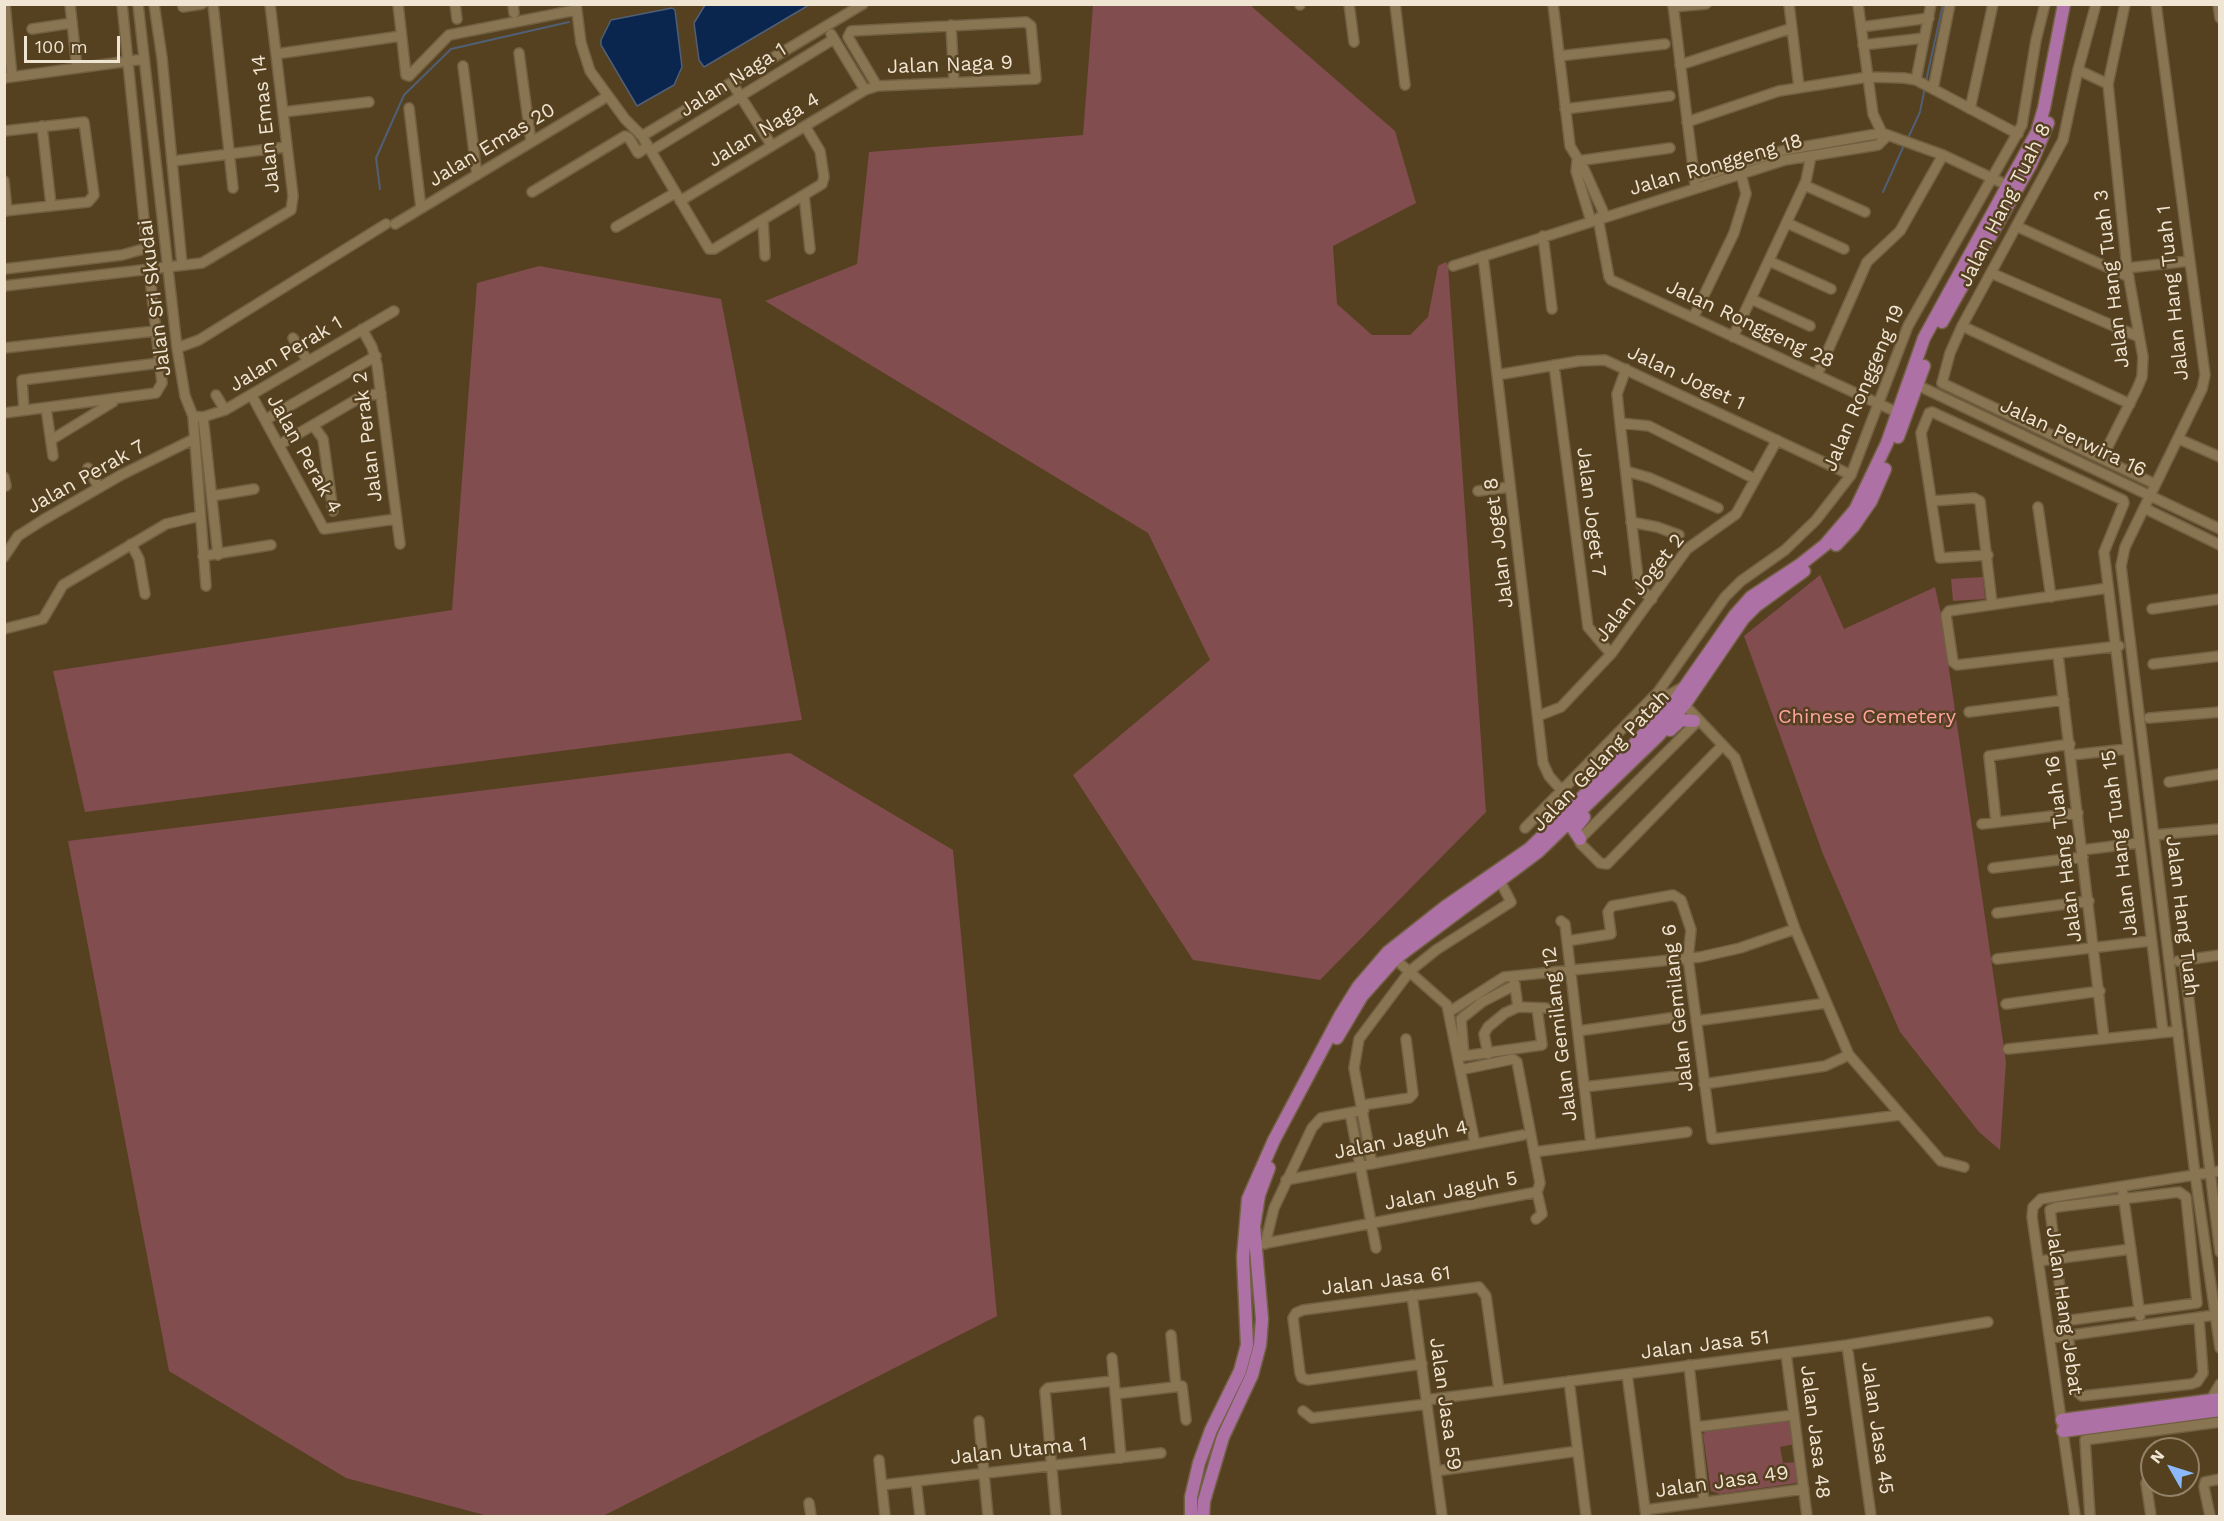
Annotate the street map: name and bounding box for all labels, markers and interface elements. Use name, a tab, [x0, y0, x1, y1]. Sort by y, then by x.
scale bar	[27, 24, 123, 62]
text: 100 m	[35, 36, 88, 57]
street label: Jalan Naga 1	[675, 38, 791, 122]
street label: Jalan Naga 9	[887, 51, 1013, 79]
street label: Jalan Emas 14	[247, 53, 285, 195]
street label: Jalan Naga 4	[704, 87, 824, 173]
street label: Jalan Emas 20	[424, 98, 560, 192]
street label: Jalan Hang Tuah 8	[1953, 119, 2057, 291]
street label: Jalan Ronggeng 18	[1627, 129, 1805, 201]
street label: Jalan Hang Tuah 3	[2089, 188, 2135, 370]
street label: Jalan Hang Tuah 1	[2152, 204, 2194, 382]
street label: Jalan Sri Skudai	[133, 218, 177, 378]
street label: Jalan Ronggeng 28	[1662, 274, 1838, 374]
street label: Jalan Ronggeng 19	[1818, 301, 1910, 475]
street label: Jalan Perak 1	[225, 311, 347, 397]
street label: Jalan Joget 1	[1623, 340, 1749, 416]
street label: Jalan Perak 2	[348, 370, 388, 504]
street label: Jalan Perak 4	[261, 390, 347, 518]
street label: Jalan Perwira 16	[1996, 394, 2150, 482]
street label: Jalan Perak 7	[23, 435, 149, 519]
street label: Jalan Joget 7	[1571, 446, 1611, 578]
street label: Jalan Joget 8	[1479, 476, 1519, 610]
street label: Jalan Joget 2	[1590, 529, 1690, 647]
street label: Jalan Gelang Patah	[1527, 685, 1675, 837]
park label: Chinese Cemetery	[1778, 705, 1956, 729]
street label: Jalan Hang Tuah 15	[2097, 748, 2143, 938]
street label: Jalan Hang Tuah 16	[2041, 754, 2087, 944]
street label: Jalan Hang Tuah	[2160, 834, 2204, 998]
street label: Jalan Gemilang 6	[1657, 923, 1699, 1093]
street label: Jalan Gemilang 12	[1537, 945, 1583, 1123]
street label: Jalan Jaguh 4	[1332, 1115, 1470, 1165]
street label: Jalan Jaguh 5	[1382, 1166, 1520, 1216]
street label: Jalan Hang Jebat	[2040, 1226, 2088, 1396]
street label: Jalan Jasa 61	[1320, 1261, 1452, 1301]
street label: Jalan Jasa 51	[1639, 1325, 1771, 1365]
street label: Jalan Jasa 59	[1424, 1336, 1466, 1472]
street label: Jalan Jasa 45	[1856, 1360, 1898, 1496]
street label: Jalan Jasa 48	[1795, 1364, 1835, 1500]
street label: Jalan Utama 1	[949, 1432, 1089, 1470]
north arrow	[2140, 1437, 2200, 1497]
text: N	[2146, 1446, 2168, 1467]
street label: Jalan Jasa 49	[1654, 1461, 1790, 1503]

